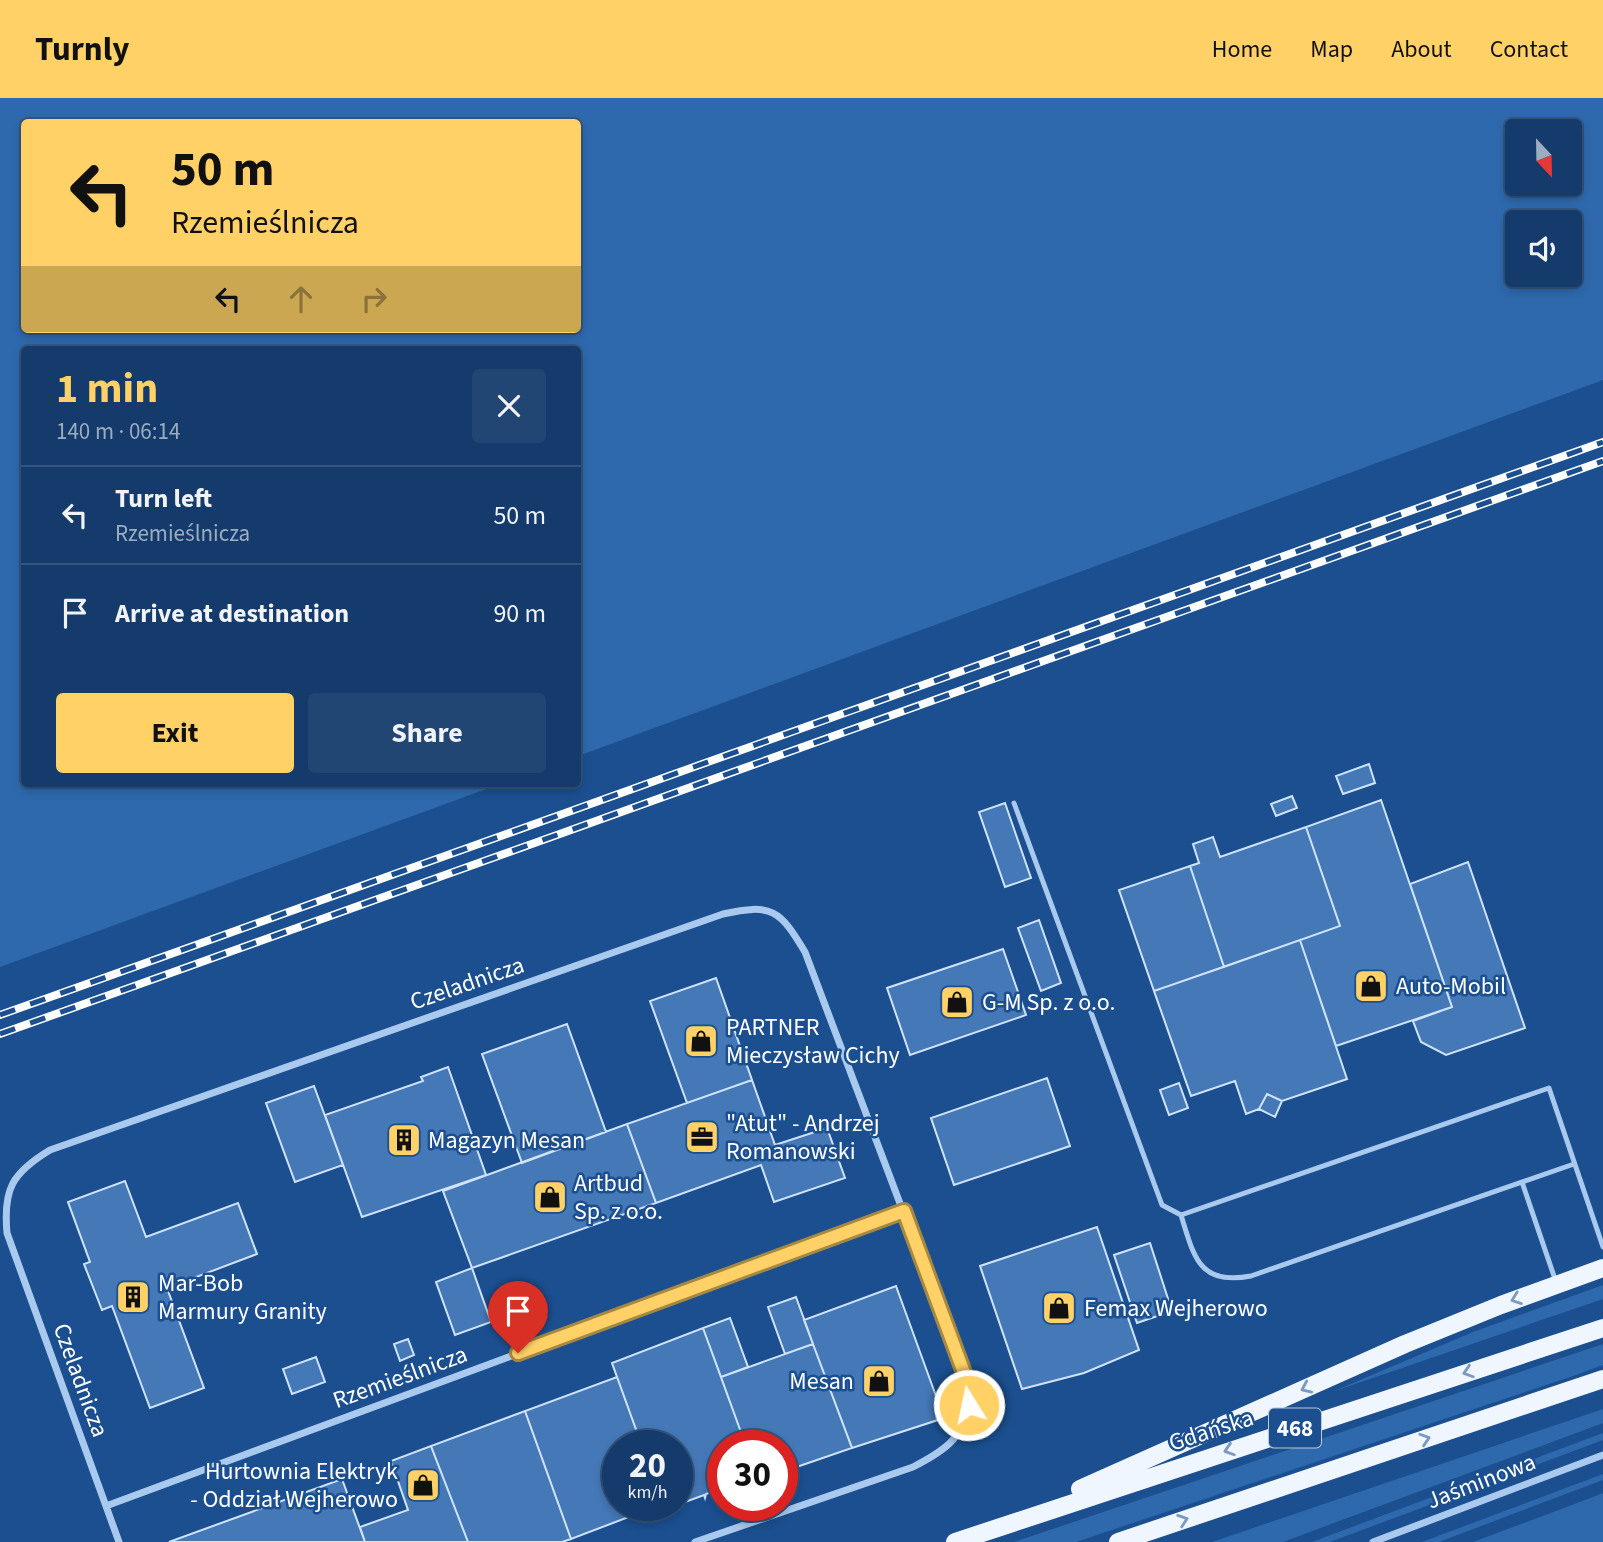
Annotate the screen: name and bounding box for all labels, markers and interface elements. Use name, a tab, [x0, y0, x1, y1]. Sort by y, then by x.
text: Turnly	[35, 26, 129, 73]
text: Home	[1212, 32, 1272, 67]
text: Map	[1310, 32, 1353, 67]
text: About	[1391, 32, 1452, 67]
text: Contact	[1490, 32, 1568, 67]
north arrow	[1505, 119, 1582, 196]
map controls	[1505, 119, 1582, 287]
text: 50 m	[171, 135, 275, 205]
icon: left	[56, 147, 147, 238]
text: Rzemieślnicza	[171, 200, 359, 246]
button: sound	[1505, 210, 1582, 287]
icon: left	[209, 280, 247, 318]
icon: ahead	[282, 280, 320, 318]
icon: right	[355, 280, 393, 318]
text: 1 min	[56, 359, 158, 419]
button: close	[472, 369, 546, 443]
text: 140 m · 06:14	[56, 415, 180, 448]
text: Turn left	[115, 480, 212, 517]
icon: left	[56, 496, 94, 534]
text: 50 m	[493, 497, 546, 534]
text: Rzemieślnicza	[115, 517, 250, 550]
icon: arrive	[56, 594, 94, 632]
text: Arrive at destination	[115, 595, 349, 632]
text: 90 m	[493, 595, 546, 632]
button: Exit	[56, 693, 294, 773]
button: Share	[308, 693, 546, 773]
street label: Czeladnicza	[405, 948, 529, 1019]
shop icon: Auto-Mobil	[1352, 967, 1390, 1005]
place label: Auto-Mobil	[1396, 969, 1506, 1004]
shop icon: G-M Sp. z o.o.	[938, 983, 976, 1021]
place label: G-M Sp. z o.o.	[982, 985, 1115, 1020]
place label: PARTNER Mieczysław Cichy	[726, 1010, 900, 1073]
shop icon: PARTNER Mieczysław Cichy	[682, 1022, 720, 1060]
place label: "Atut" - Andrzej Romanowski	[726, 1106, 880, 1169]
office icon: "Atut" - Andrzej Romanowski	[683, 1118, 721, 1156]
building icon: Magazyn Mesan	[385, 1121, 423, 1159]
place label: Magazyn Mesan	[428, 1123, 585, 1158]
place label: Artbud Sp. z o.o.	[574, 1166, 663, 1229]
shop icon: Artbud Sp. z o.o.	[531, 1178, 569, 1216]
place label: Mar-Bob Marmury Granity	[158, 1266, 327, 1329]
building icon: Mar-Bob Marmury Granity	[114, 1278, 152, 1316]
pin	[488, 1281, 548, 1353]
shop icon: Femax Wejherowo	[1040, 1289, 1078, 1327]
place label: Femax Wejherowo	[1084, 1291, 1268, 1326]
one-way arrow	[1510, 1291, 1522, 1305]
icon: arrive	[499, 1292, 537, 1330]
street label: Czeladnicza	[44, 1318, 117, 1442]
street label: Rzemieślnicza	[328, 1337, 472, 1418]
shop icon: Mesan	[860, 1362, 898, 1400]
place label: Mesan	[789, 1364, 854, 1399]
one-way arrow	[1463, 1364, 1475, 1378]
position arrow	[932, 1368, 1006, 1442]
one-way arrow	[1301, 1380, 1313, 1394]
street label: Gdańska	[1164, 1400, 1258, 1461]
road number: 468	[1269, 1408, 1321, 1448]
speed limit sign: 30	[707, 1430, 798, 1521]
one-way arrow	[1419, 1433, 1431, 1448]
text: 20	[629, 1441, 666, 1491]
one-way arrow	[1223, 1442, 1235, 1456]
street label: Jaśminowa	[1421, 1445, 1541, 1518]
place label: Hurtownia Elektryk - Oddział Wejherowo	[190, 1454, 398, 1517]
shop icon: Hurtownia Elektryk - Oddział Wejherowo	[404, 1466, 442, 1504]
text: km/h	[628, 1480, 667, 1505]
one-way arrow	[1177, 1514, 1189, 1528]

